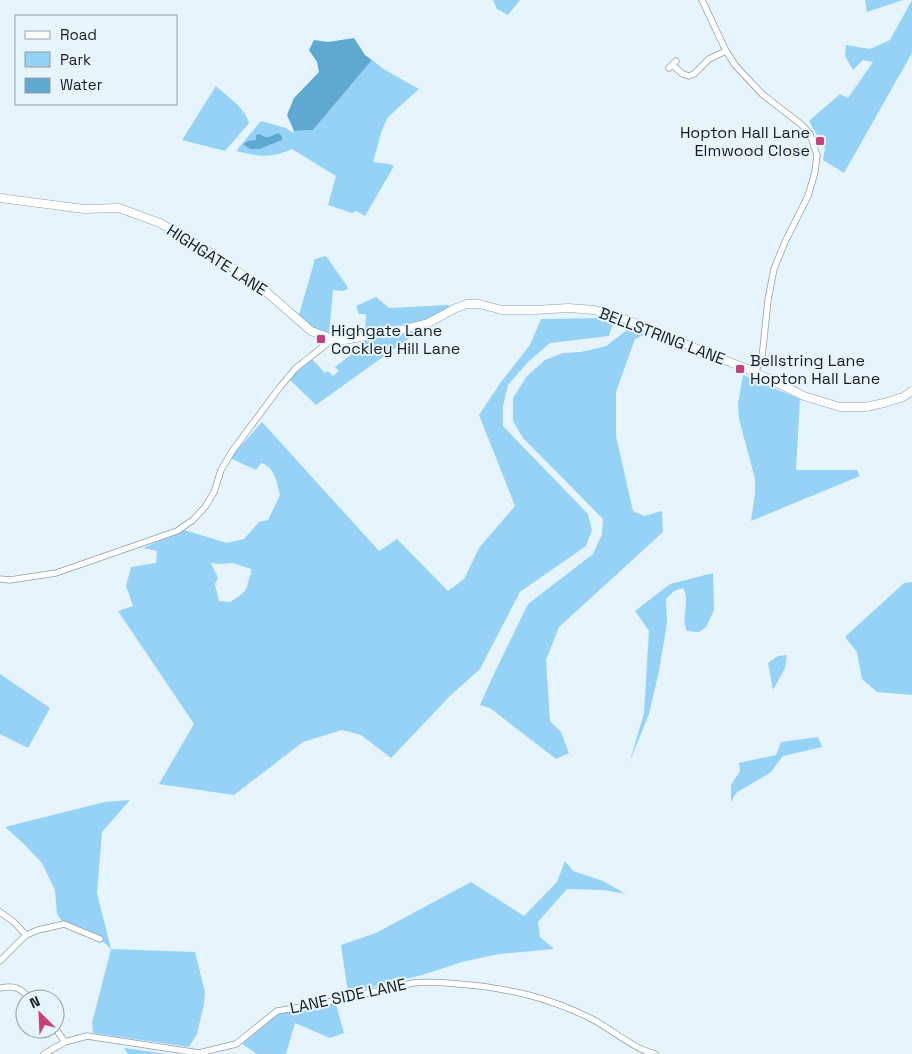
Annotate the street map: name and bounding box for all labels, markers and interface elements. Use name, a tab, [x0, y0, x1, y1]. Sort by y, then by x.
legend	[15, 15, 178, 105]
text: Road	[60, 25, 97, 44]
text: Park	[60, 50, 91, 69]
text: Water	[60, 75, 103, 94]
place label: Hopton Hall Lane Elmwood Close	[680, 122, 810, 161]
marker: Hopton Hall Lane Elmwood Close	[814, 135, 826, 147]
street label: HIGHGATE LANE	[163, 220, 271, 300]
street label: BELLSTRING LANE	[596, 302, 728, 370]
place label: Highgate Lane Cockley Hill Lane	[331, 320, 460, 359]
marker: Highgate Lane Cockley Hill Lane	[315, 333, 327, 345]
place label: Bellstring Lane Hopton Hall Lane	[750, 350, 880, 389]
marker: Bellstring Lane Hopton Hall Lane	[734, 363, 746, 375]
street label: LANE SIDE LANE	[288, 973, 408, 1019]
north arrow	[15, 989, 65, 1039]
text: N	[27, 992, 43, 1012]

